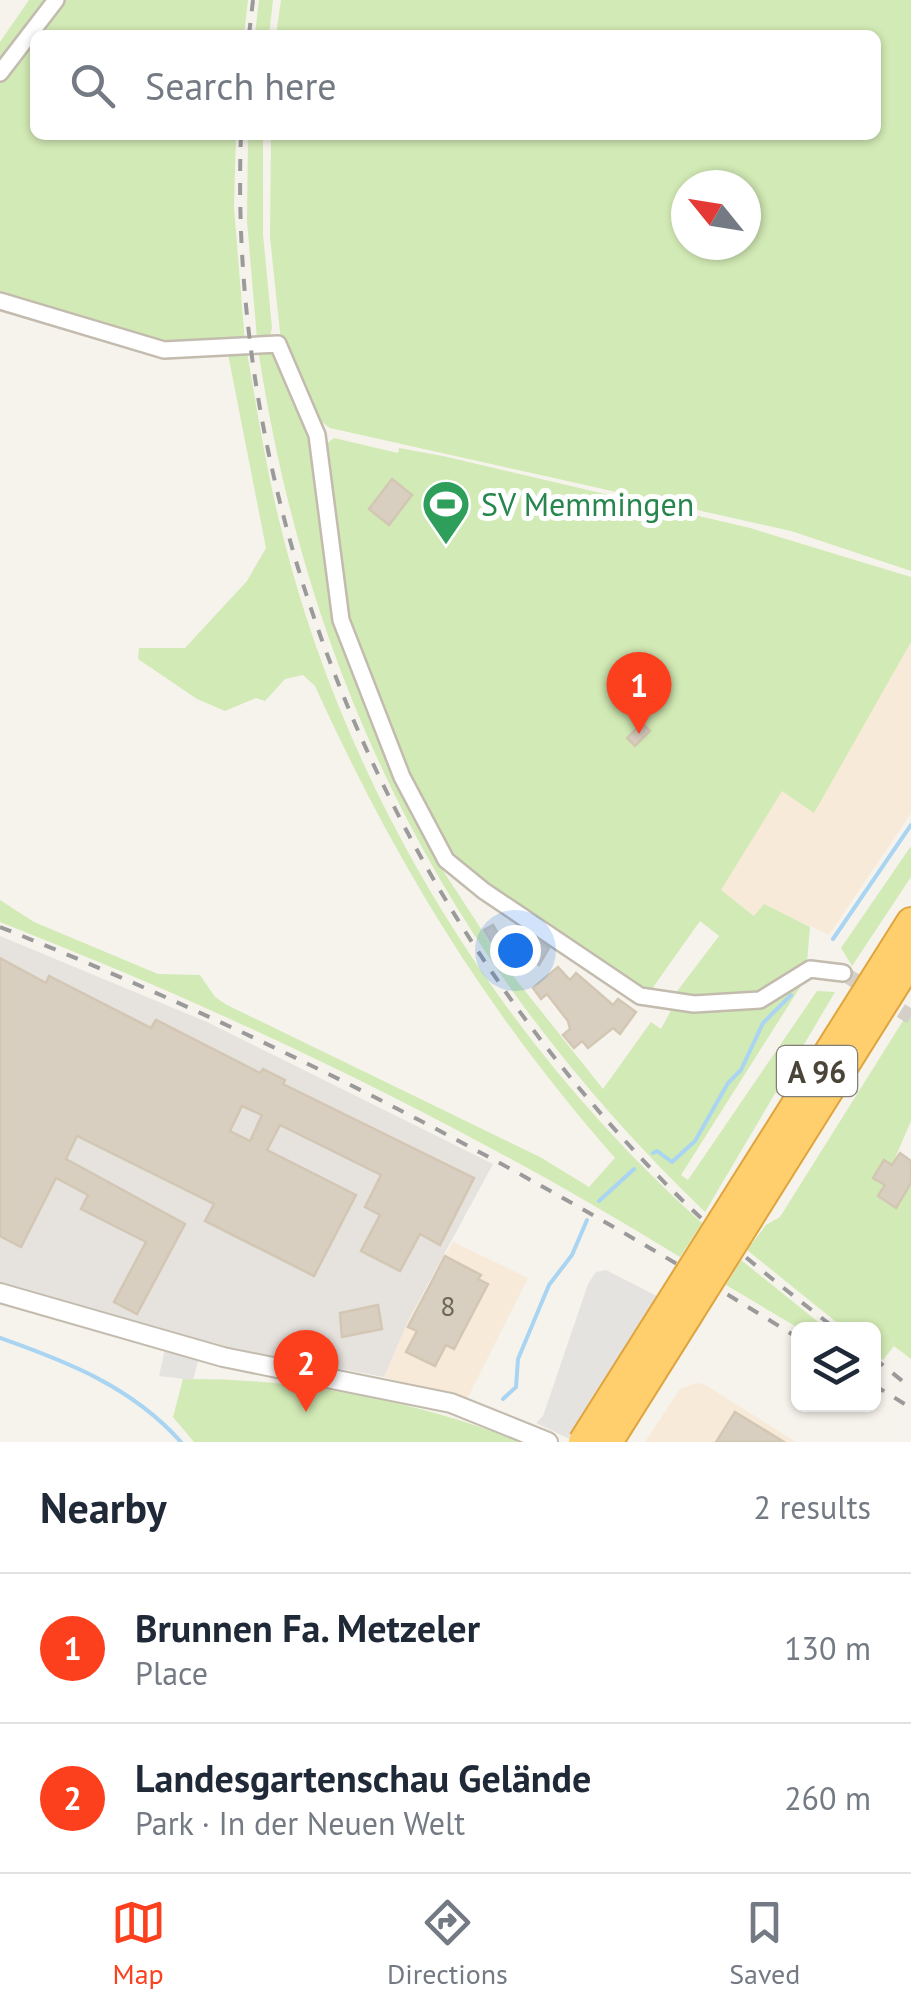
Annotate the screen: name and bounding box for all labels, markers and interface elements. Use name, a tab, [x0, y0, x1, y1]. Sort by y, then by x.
search box	[30, 30, 881, 140]
icon: search	[65, 58, 120, 113]
text: Search here	[145, 61, 337, 110]
north arrow	[671, 170, 761, 260]
sports icon: SV Memmingen	[420, 478, 472, 546]
place label: SV Memmingen	[481, 483, 694, 525]
pin: 1	[606, 652, 672, 734]
your location	[490, 925, 541, 976]
road number: A 96	[777, 1046, 857, 1096]
house number: 8	[440, 1287, 456, 1324]
map controls	[791, 1322, 881, 1412]
button: layers	[791, 1322, 881, 1412]
pin: 2	[274, 1330, 338, 1412]
text: Nearby	[40, 1480, 167, 1535]
text: 2 results	[753, 1486, 871, 1528]
text: Brunnen Fa. Metzeler	[135, 1603, 480, 1652]
text: 1	[63, 1627, 82, 1669]
text: 130 m	[784, 1627, 871, 1669]
text: Place	[135, 1652, 208, 1694]
text: Landesgartenschau Gelände	[135, 1753, 591, 1802]
text: 2	[63, 1777, 82, 1819]
text: 260 m	[784, 1777, 871, 1819]
text: Park · In der Neuen Welt	[135, 1802, 465, 1844]
tab: Map	[111, 1895, 166, 1992]
tab: Directions	[387, 1895, 508, 1992]
tab: Saved	[729, 1895, 800, 1992]

